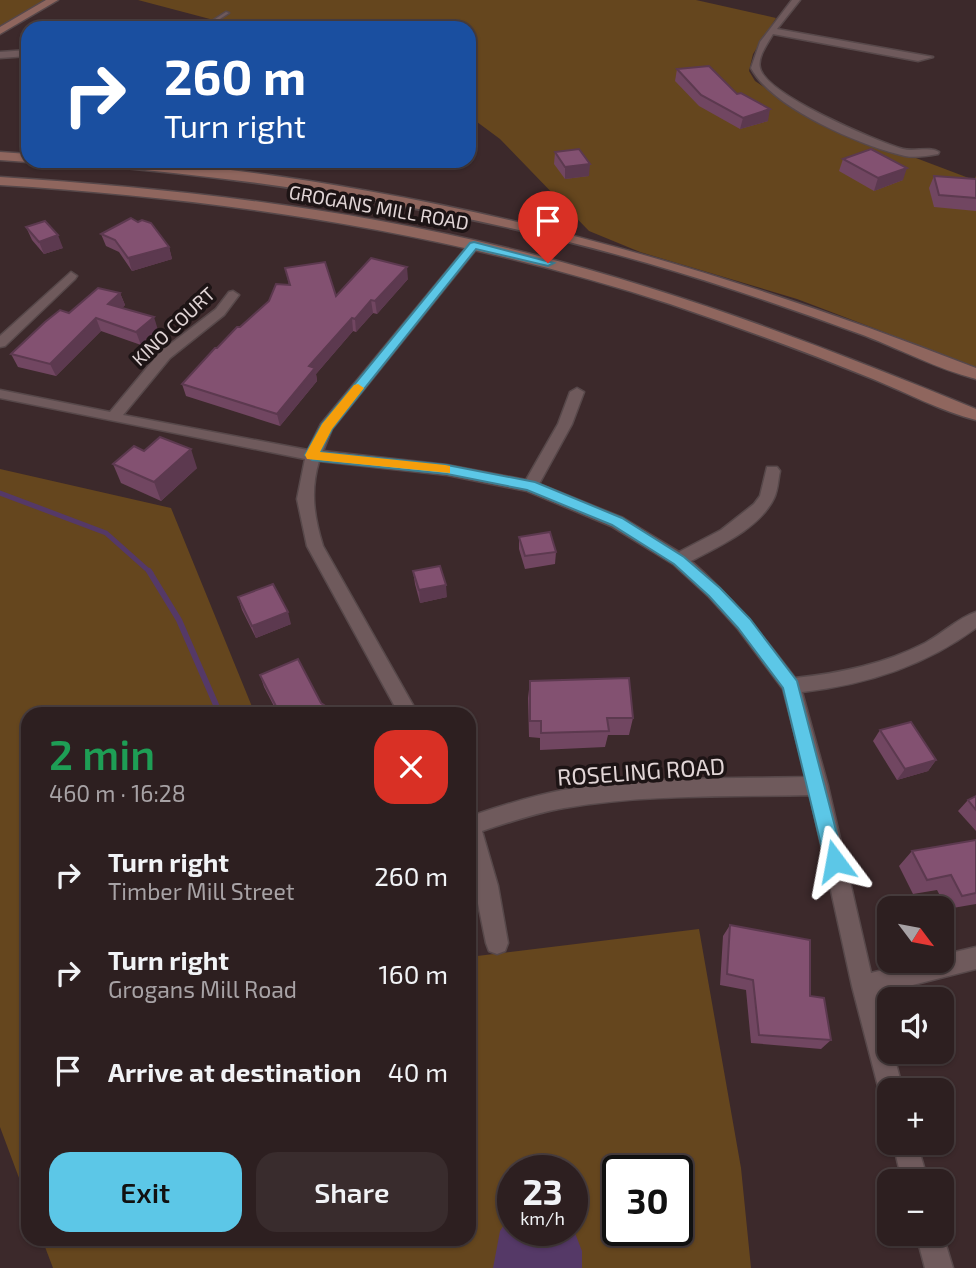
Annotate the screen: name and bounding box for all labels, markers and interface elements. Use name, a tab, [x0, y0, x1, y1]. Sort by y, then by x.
text: 260 m	[164, 46, 306, 105]
icon: right	[49, 49, 140, 140]
text: Turn right	[164, 106, 306, 144]
street label: GROGANS MILL ROAD	[287, 180, 471, 234]
pin	[518, 191, 578, 263]
icon: arrive	[529, 202, 567, 240]
street label: KINO COURT	[127, 282, 219, 370]
text: 2 min	[49, 728, 155, 778]
button: close	[374, 730, 448, 804]
street label: ROSELING ROAD	[556, 751, 726, 791]
text: 460 m · 16:28	[49, 779, 186, 807]
position arrow	[798, 824, 872, 898]
text: Turn right	[108, 846, 229, 877]
icon: right	[49, 856, 87, 894]
text: 260 m	[374, 860, 448, 891]
text: Timber Mill Street	[108, 877, 295, 905]
north arrow	[877, 896, 954, 973]
map controls	[877, 896, 954, 1246]
text: Turn right	[108, 944, 229, 975]
icon: right	[49, 954, 87, 992]
text: 160 m	[379, 958, 448, 989]
text: Grogans Mill Road	[108, 975, 297, 1003]
button: sound	[877, 987, 954, 1064]
icon: arrive	[49, 1052, 87, 1090]
text: Arrive at destination	[108, 1056, 361, 1087]
text: 40 m	[388, 1056, 448, 1087]
button: +	[877, 1078, 954, 1155]
button: Exit	[49, 1152, 242, 1232]
button: Share	[256, 1152, 448, 1232]
speed limit sign: 30	[602, 1155, 693, 1246]
button: −	[877, 1169, 954, 1246]
text: 23	[522, 1170, 563, 1212]
text: km/h	[520, 1207, 565, 1229]

